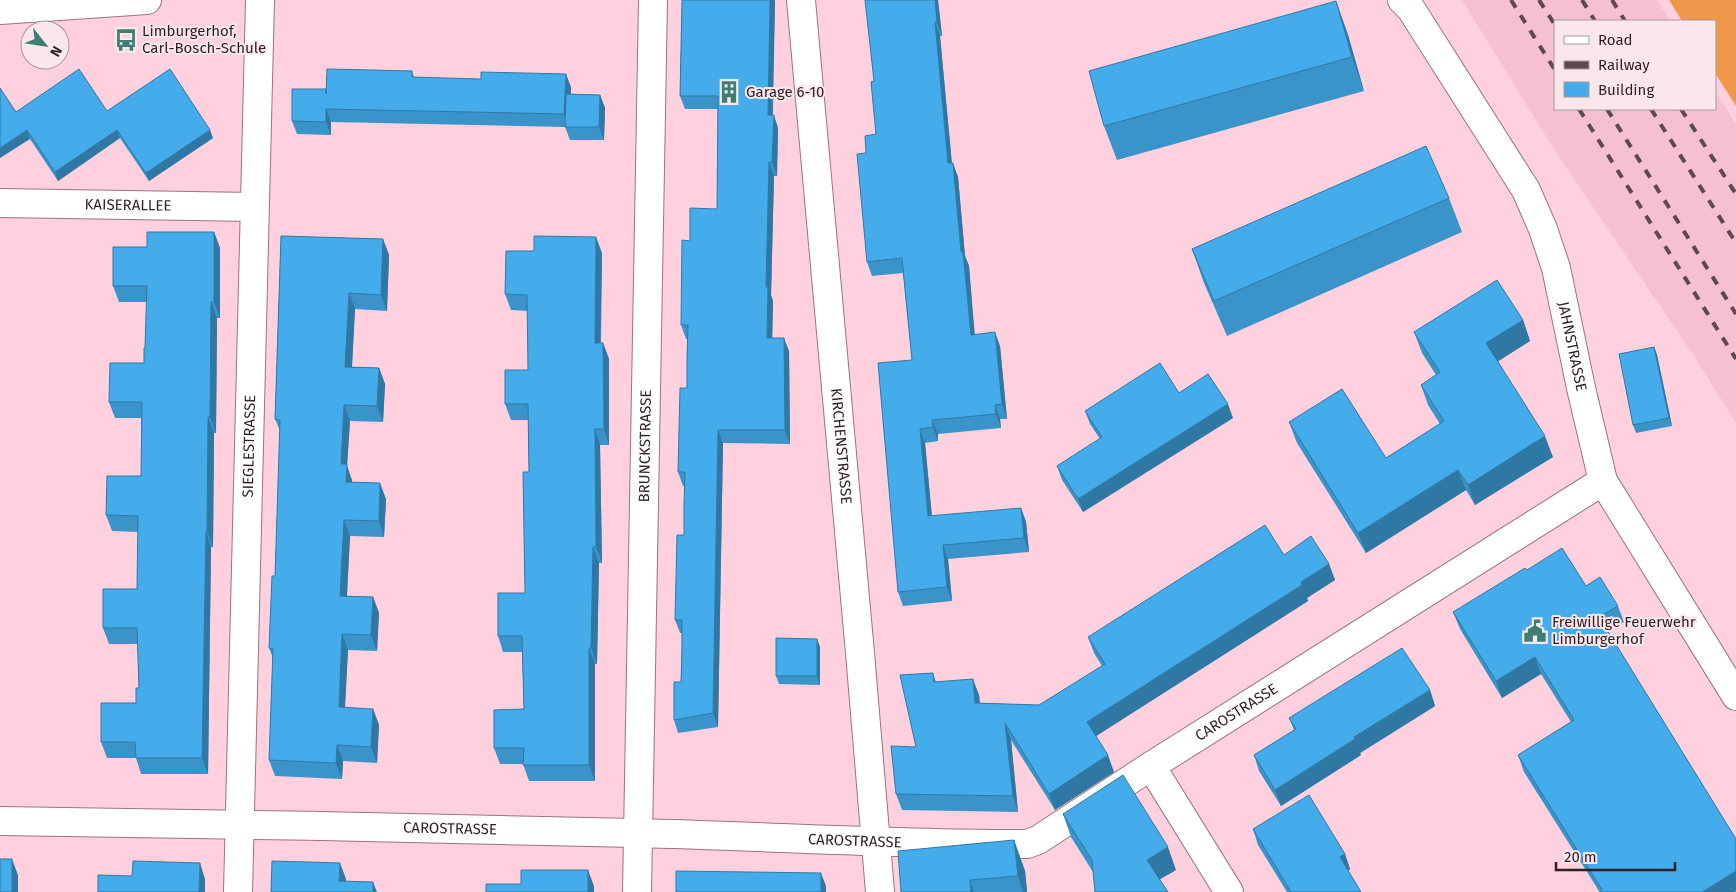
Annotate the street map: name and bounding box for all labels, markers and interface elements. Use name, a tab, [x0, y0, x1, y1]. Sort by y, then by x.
north arrow	[20, 20, 70, 70]
legend	[1554, 20, 1716, 110]
place label: Limburgerhof, Carl-Bosch-Schule	[142, 22, 266, 57]
bus stop icon: Limburgerhof, Carl-Bosch-Schule	[113, 27, 139, 53]
text: Road	[1598, 31, 1633, 49]
text: N	[46, 43, 66, 60]
text: Railway	[1598, 56, 1650, 74]
building icon: Garage 6-10	[716, 79, 742, 105]
text: Building	[1598, 81, 1654, 99]
place label: Garage 6-10	[746, 83, 824, 101]
street label: KAISERALLEE	[84, 195, 172, 215]
street label: JAHNSTRASSE	[1554, 300, 1590, 393]
street label: KIRCHENSTRASSE	[827, 387, 856, 505]
street label: BRUNCKSTRASSE	[635, 389, 655, 503]
street label: SIEGLESTRASSE	[239, 394, 259, 498]
place label: Freiwillige Feuerwehr Limburgerhof	[1552, 613, 1696, 648]
public building icon: Freiwillige Feuerwehr Limburgerhof	[1522, 618, 1548, 644]
street label: CAROSTRASSE	[1192, 680, 1281, 745]
street label: CAROSTRASSE	[403, 818, 497, 838]
street label: CAROSTRASSE	[807, 830, 902, 851]
scale bar	[1556, 840, 1675, 872]
text: 20 m	[1564, 848, 1597, 866]

